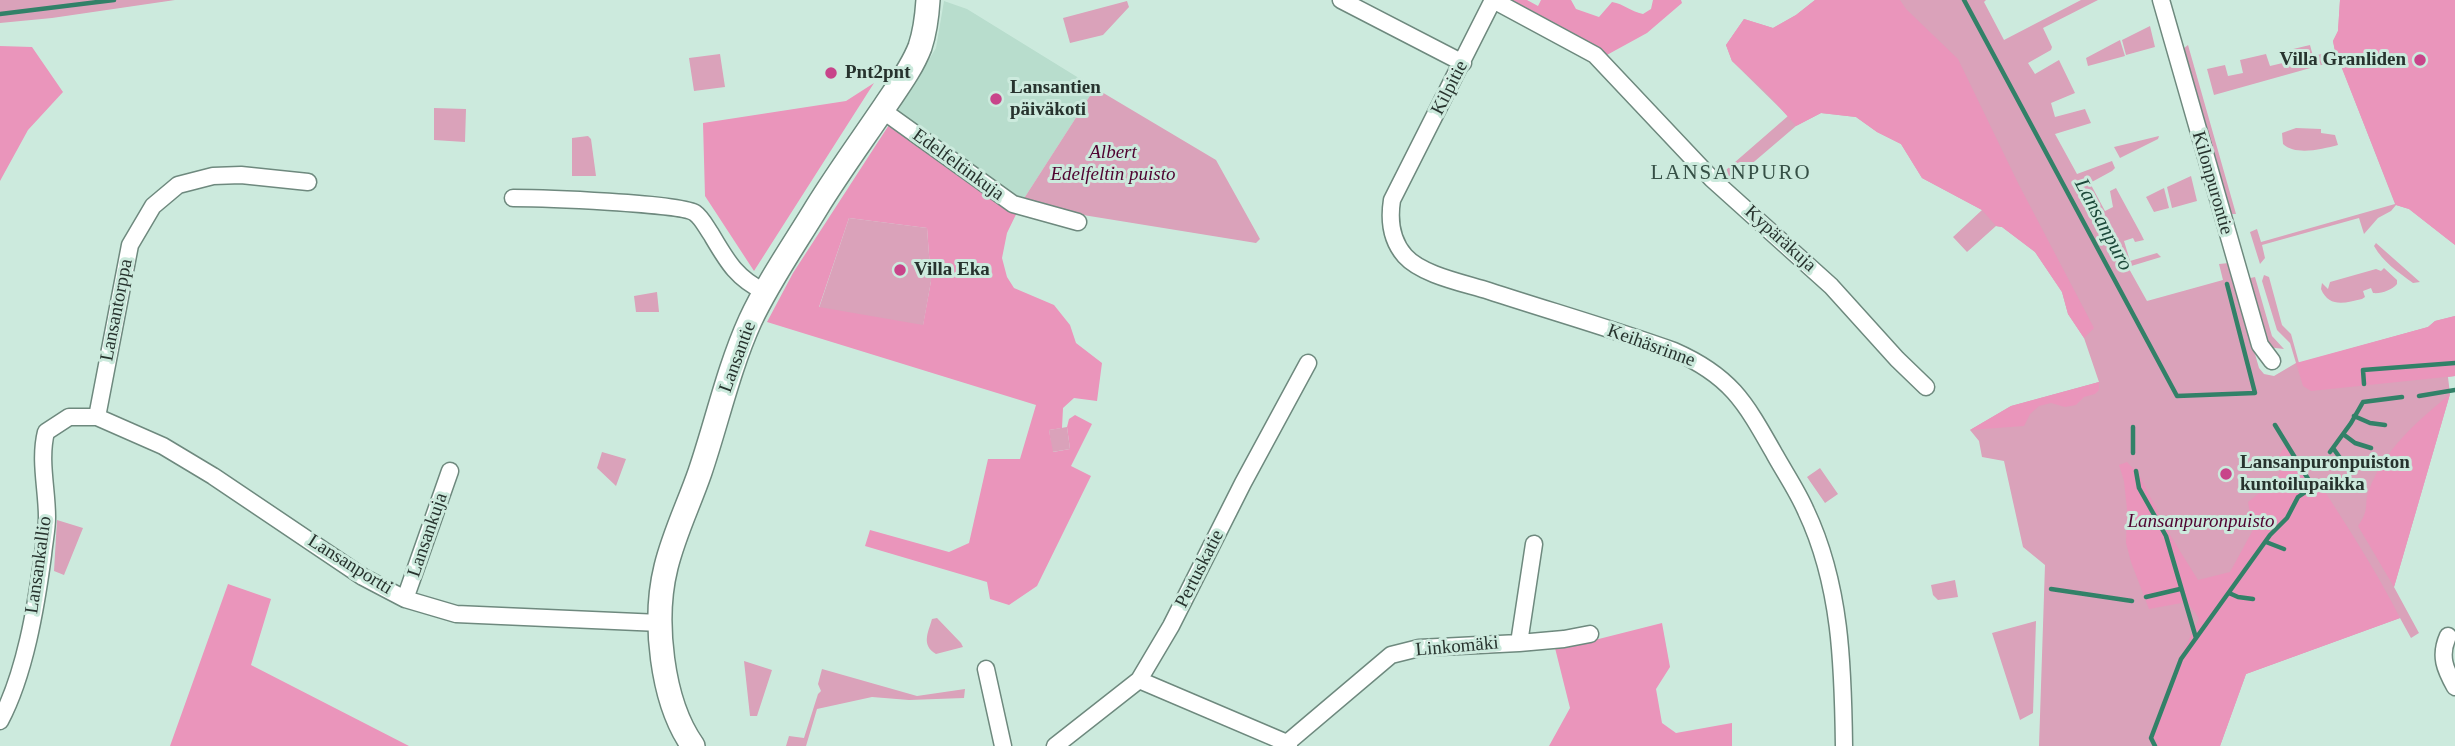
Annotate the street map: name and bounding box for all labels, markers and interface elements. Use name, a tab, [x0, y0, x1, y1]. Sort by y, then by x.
place label: Villa Granliden	[2279, 49, 2406, 71]
marker: Villa Granliden	[2412, 52, 2428, 68]
street label: Kilpitie	[1427, 57, 1473, 119]
place label: Pnt2pnt	[845, 62, 910, 84]
marker: Pnt2pnt	[823, 65, 839, 81]
place label: Lansantien päiväkoti	[1010, 77, 1101, 121]
marker: Lansantien päiväkoti	[988, 91, 1004, 107]
street label: Edelfeltinkuja	[908, 124, 1008, 206]
street label: Kilonpurontie	[2186, 129, 2238, 237]
park label: Albert Edelfeltin puisto	[1050, 142, 1176, 186]
district label: LANSANPURO	[1652, 160, 1810, 186]
water label: Lansanpuro	[2068, 175, 2138, 275]
street label: Kypäräkuja	[1739, 201, 1821, 277]
street label: Lansantorppa	[96, 257, 138, 363]
place label: Villa Eka	[914, 259, 990, 281]
marker: Villa Eka	[892, 262, 908, 278]
street label: Lansantie	[715, 318, 761, 396]
street label: Keihäsrinne	[1604, 320, 1698, 372]
place label: Lansanpuronpuiston kuntoilupaikka	[2240, 452, 2410, 496]
marker: Lansanpuronpuiston kuntoilupaikka	[2218, 466, 2234, 482]
street label: Lansankuja	[403, 490, 453, 580]
park label: Lansanpuronpuisto	[2127, 511, 2275, 533]
street label: Lansankallio	[21, 515, 57, 615]
street label: Pertuskatie	[1171, 526, 1229, 612]
street label: Lansanportti	[303, 530, 397, 600]
street label: Linkomäki	[1414, 632, 1500, 662]

